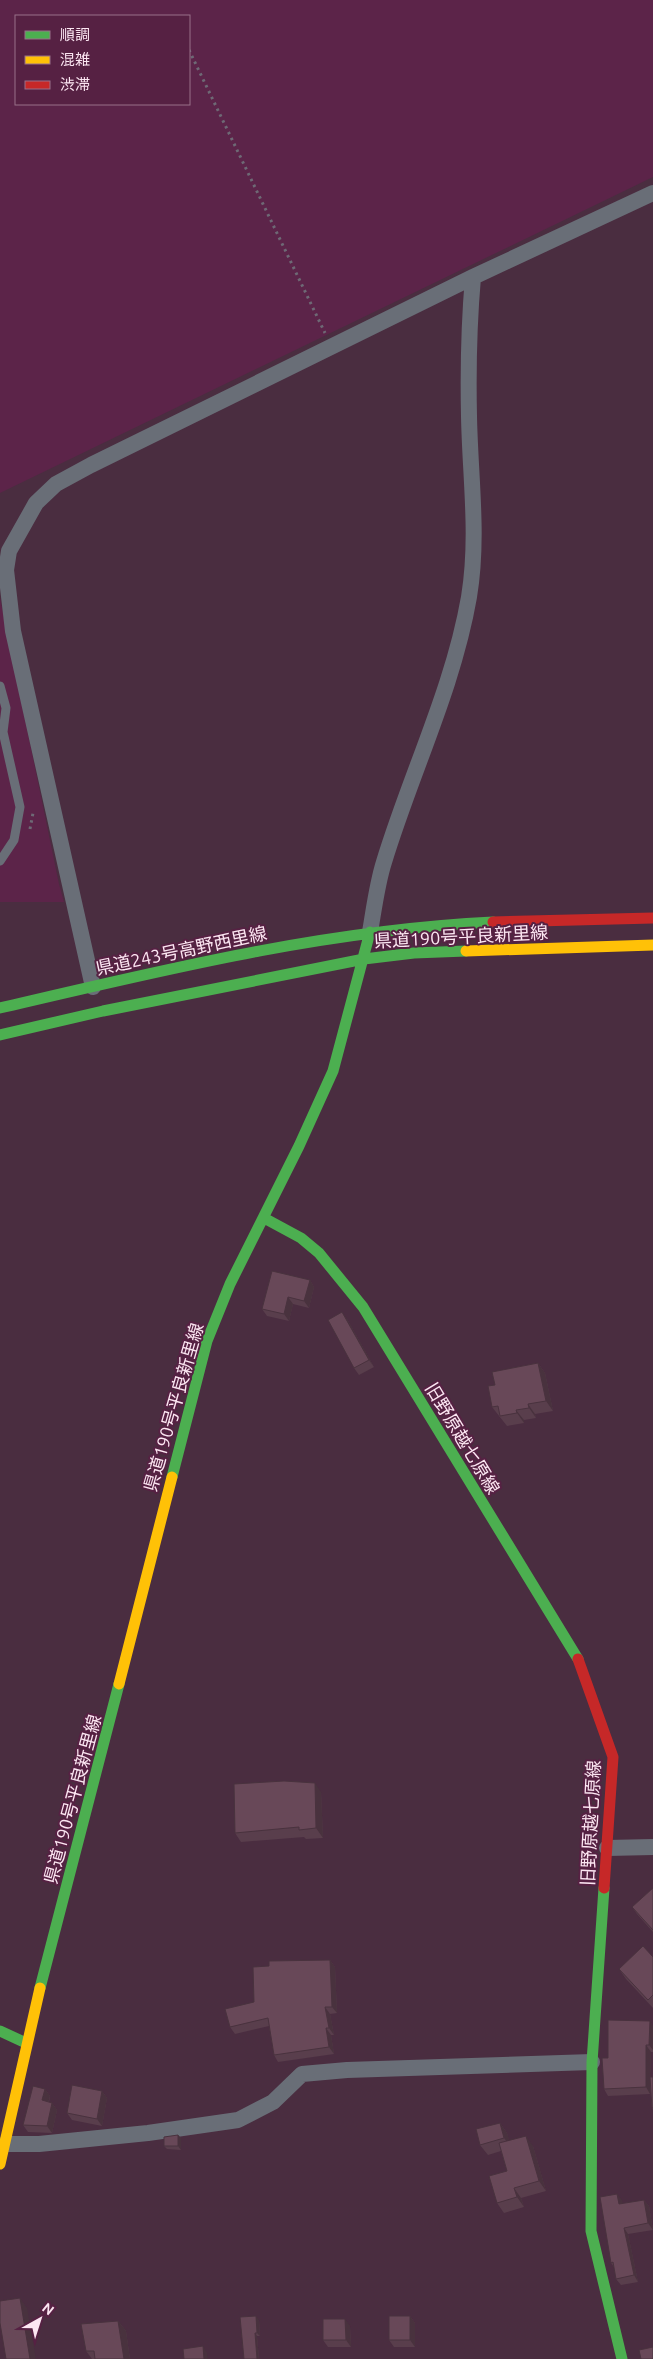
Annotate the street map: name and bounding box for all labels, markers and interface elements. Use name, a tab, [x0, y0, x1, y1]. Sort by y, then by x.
legend	[15, 15, 190, 105]
text: 順調	[60, 26, 90, 43]
text: 混雑	[60, 51, 90, 68]
text: 渋滞	[60, 76, 90, 93]
street label: 県道190号平良新里線	[373, 921, 549, 951]
street label: 県道243号高野西里線	[94, 922, 268, 978]
street label: 県道190号平良新里線	[139, 1320, 207, 1494]
street label: 旧野原越七原線	[422, 1379, 504, 1497]
street label: 県道190号平良新里線	[40, 1712, 104, 1886]
street label: 旧野原越七原線	[577, 1760, 603, 1886]
north arrow	[15, 2294, 65, 2344]
text: N	[39, 2299, 57, 2318]

